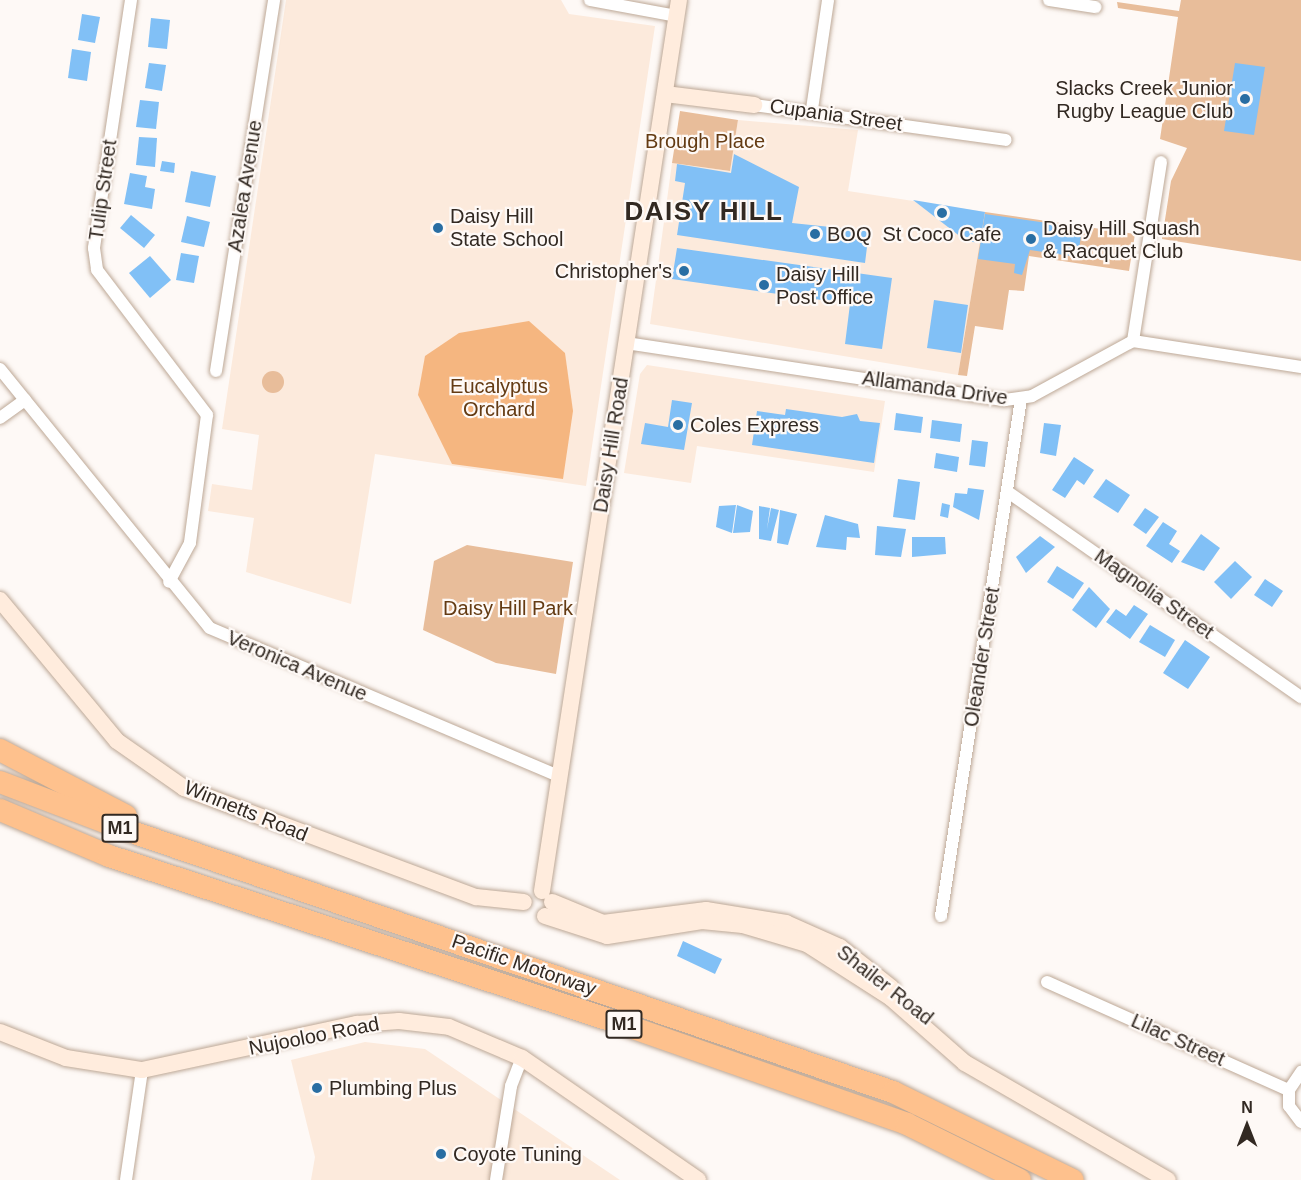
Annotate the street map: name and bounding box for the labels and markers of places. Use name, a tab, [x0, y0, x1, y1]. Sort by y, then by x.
place label: Slacks Creek Junior Rugby League Club	[1055, 76, 1233, 123]
marker: Slacks Creek Junior Rugby League Club	[1238, 92, 1252, 106]
place label: Daisy Hill State School	[450, 204, 563, 251]
marker: St Coco Cafe	[935, 206, 949, 220]
place label: Daisy Hill Squash & Racquet Club	[1043, 216, 1200, 263]
marker: Daisy Hill State School	[431, 221, 445, 235]
place label: BOQ	[827, 222, 871, 246]
place label: St Coco Cafe	[883, 222, 1001, 246]
marker: BOQ	[808, 227, 822, 241]
marker: Daisy Hill Squash & Racquet Club	[1024, 232, 1038, 246]
place label: Christopher's	[555, 259, 672, 283]
place label: Daisy Hill Post Office	[776, 262, 873, 309]
marker: Christopher's	[677, 264, 691, 278]
marker: Daisy Hill Post Office	[757, 278, 771, 292]
place label: Coles Express	[690, 413, 819, 437]
marker: Coles Express	[671, 418, 685, 432]
place label: Plumbing Plus	[329, 1076, 457, 1100]
marker: Plumbing Plus	[310, 1081, 324, 1095]
place label: Coyote Tuning	[453, 1142, 582, 1166]
marker: Coyote Tuning	[434, 1147, 448, 1161]

